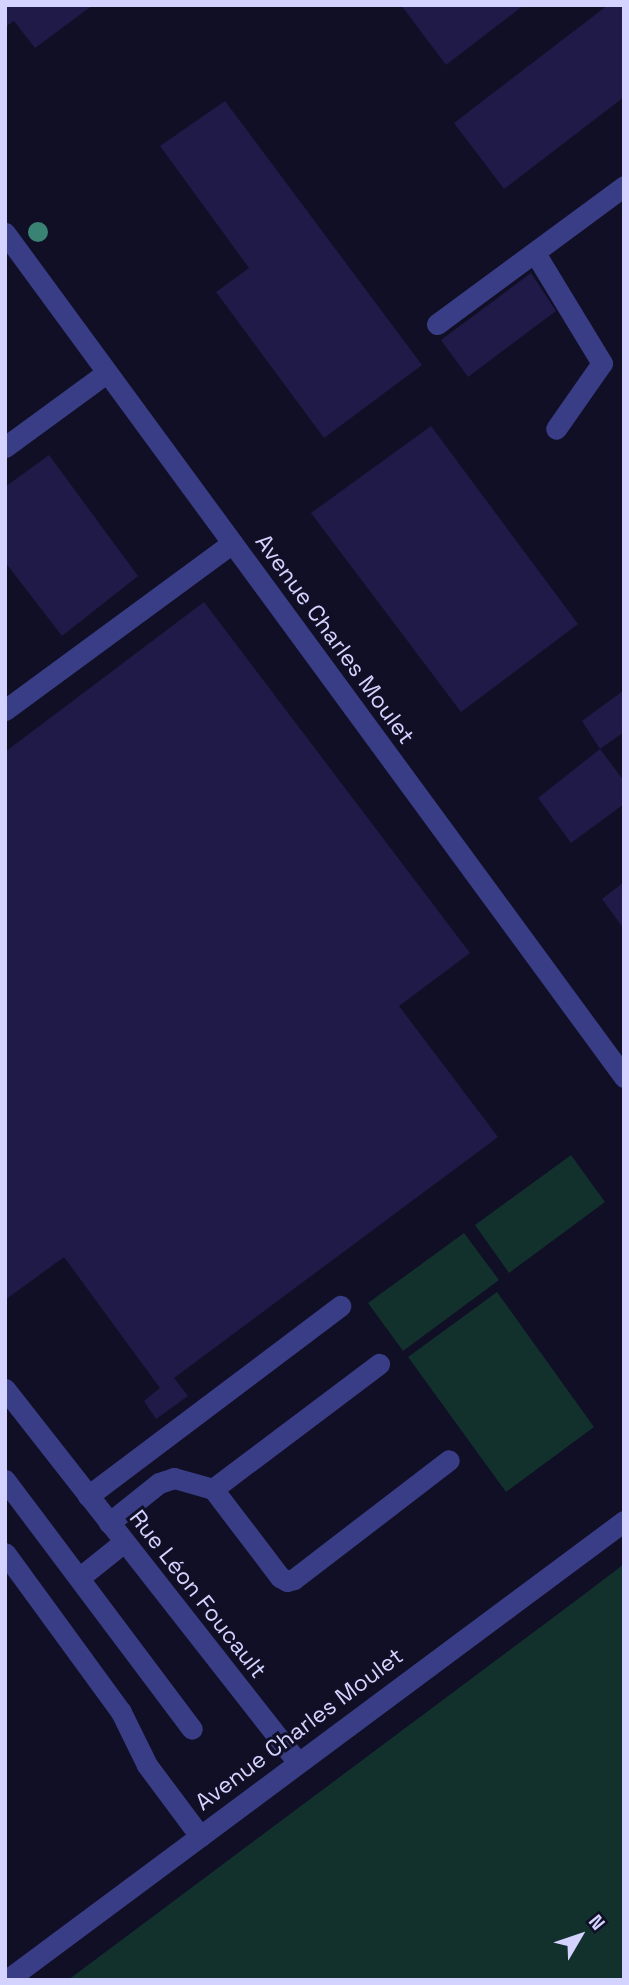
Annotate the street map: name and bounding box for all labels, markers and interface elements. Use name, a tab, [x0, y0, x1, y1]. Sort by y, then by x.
street label: Avenue Charles Moulet	[250, 529, 420, 749]
street label: Rue Léon Foucault	[124, 1504, 272, 1684]
street label: Avenue Charles Moulet	[190, 1642, 408, 1816]
north arrow	[545, 1901, 615, 1971]
text: N	[583, 1910, 610, 1935]

